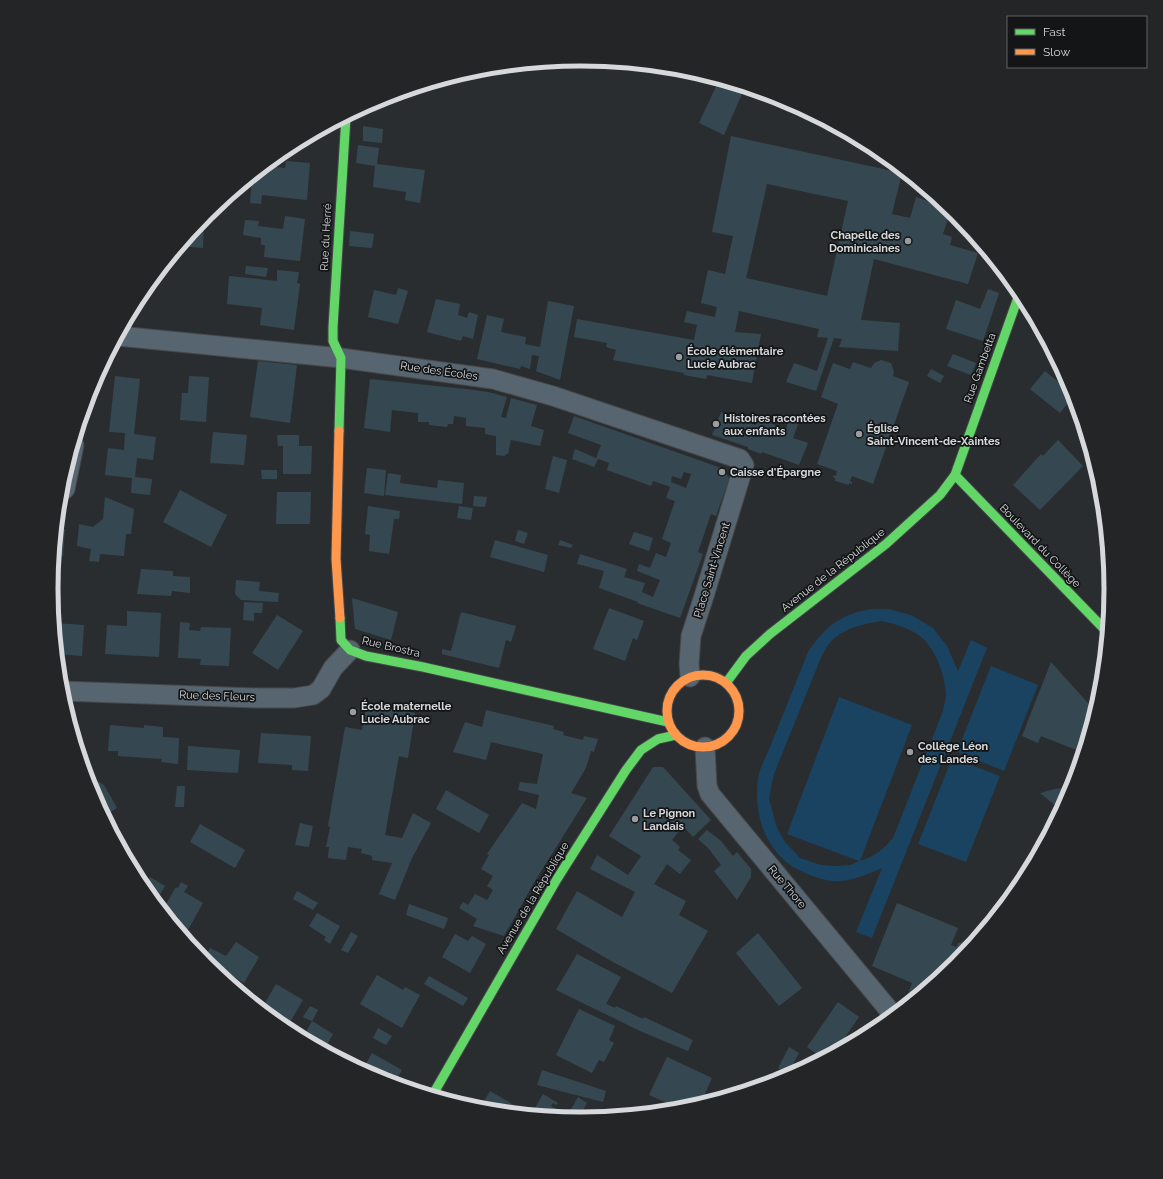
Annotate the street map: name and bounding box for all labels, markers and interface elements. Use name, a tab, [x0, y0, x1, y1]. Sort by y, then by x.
legend	[1007, 16, 1147, 68]
text: Fast	[1043, 25, 1066, 39]
text: Slow	[1043, 45, 1070, 59]
street label: Rue du Herré	[318, 202, 334, 271]
place label: Chapelle des Dominicaines	[829, 229, 901, 255]
marker: Chapelle des Dominicaines	[903, 236, 913, 246]
street label: Rue Gambetta	[961, 331, 999, 405]
place label: École élémentaire Lucie Aubrac	[687, 344, 784, 371]
marker: École élémentaire Lucie Aubrac	[674, 352, 684, 362]
street label: Rue des Écoles	[399, 358, 479, 383]
place label: Histoires racontées aux enfants	[724, 412, 826, 438]
marker: Histoires racontées aux enfants	[711, 419, 721, 429]
place label: Église Saint-Vincent-de-Xaintes	[867, 421, 1001, 448]
marker: Église Saint-Vincent-de-Xaintes	[854, 429, 864, 439]
place label: Caisse d'Épargne	[730, 465, 821, 479]
marker: Caisse d'Épargne	[717, 467, 727, 477]
street label: Boulevard du Collège	[997, 502, 1084, 591]
street label: Place Saint-Vincent	[691, 520, 733, 619]
street label: Avenue de la République	[779, 525, 888, 615]
street label: Rue Brostra	[361, 634, 421, 660]
street label: Rue des Fleurs	[179, 688, 255, 704]
place label: École maternelle Lucie Aubrac	[361, 699, 452, 726]
marker: École maternelle Lucie Aubrac	[348, 707, 358, 717]
place label: Collège Léon des Landes	[918, 740, 989, 766]
marker: Collège Léon des Landes	[905, 747, 915, 757]
place label: Le Pignon Landais	[643, 807, 696, 833]
marker: Le Pignon Landais	[630, 814, 640, 824]
street label: Avenue de la République	[494, 839, 572, 956]
street label: Rue Thore	[765, 863, 809, 912]

